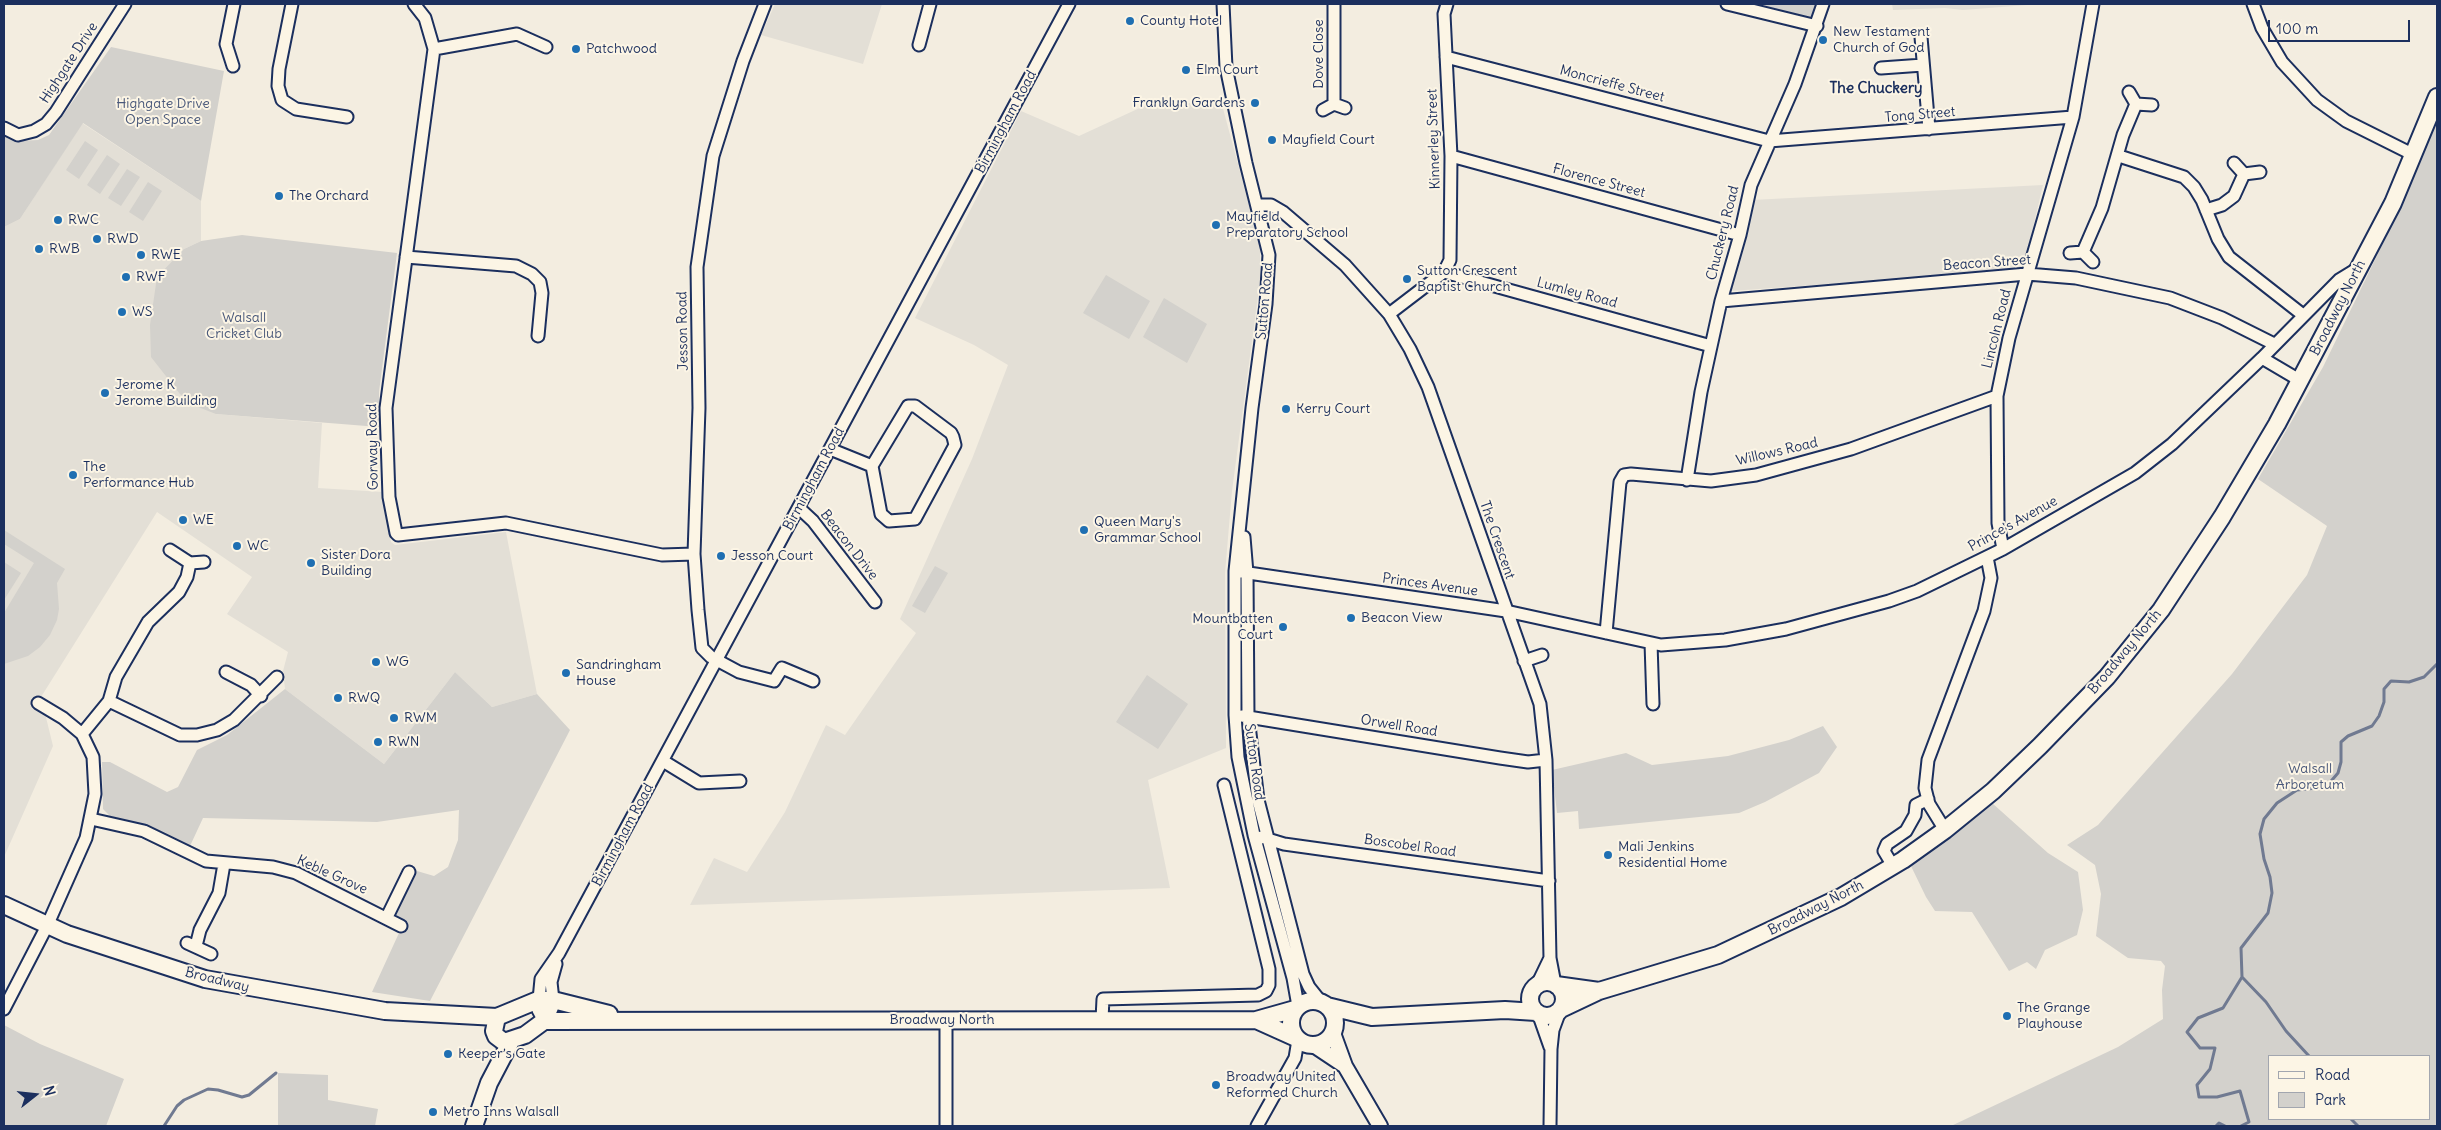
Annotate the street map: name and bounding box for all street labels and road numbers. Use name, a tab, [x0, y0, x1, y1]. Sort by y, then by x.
street label: Highgate Drive	[37, 19, 101, 107]
street label: Dove Close	[1311, 19, 1327, 89]
street label: Moncrieffe Street	[1558, 62, 1666, 106]
street label: Birmingham Road	[972, 68, 1040, 176]
street label: Kinnerley Street	[1424, 88, 1444, 190]
street label: Tong Street	[1884, 104, 1956, 126]
street label: Florence Street	[1551, 161, 1647, 201]
street label: Chuckery Road	[1703, 184, 1743, 282]
street label: Beacon Street	[1942, 252, 2032, 274]
street label: Broadway North	[2307, 257, 2369, 359]
street label: Sutton Road	[1253, 262, 1277, 340]
street label: Lumley Road	[1535, 274, 1619, 312]
street label: Lincoln Road	[1979, 288, 2015, 370]
street label: Jesson Road	[674, 291, 692, 371]
street label: Gorway Road	[364, 403, 382, 491]
street label: Birmingham Road	[780, 425, 848, 533]
street label: Willows Road	[1734, 434, 1820, 470]
street label: Prince's Avenue	[1966, 493, 2060, 555]
street label: The Crescent	[1476, 499, 1518, 581]
street label: Beacon Drive	[817, 507, 881, 583]
street label: Princes Avenue	[1381, 570, 1479, 600]
street label: Broadway North	[2085, 606, 2165, 698]
street label: Orwell Road	[1359, 712, 1439, 740]
street label: Sutton Road	[1240, 722, 1268, 802]
street label: Birmingham Road	[589, 781, 657, 889]
street label: Boscobel Road	[1363, 831, 1457, 861]
street label: Keble Grove	[294, 852, 370, 898]
street label: Broadway North	[1765, 877, 1867, 939]
street label: Broadway	[183, 964, 251, 996]
street label: Broadway North	[890, 1012, 994, 1028]

